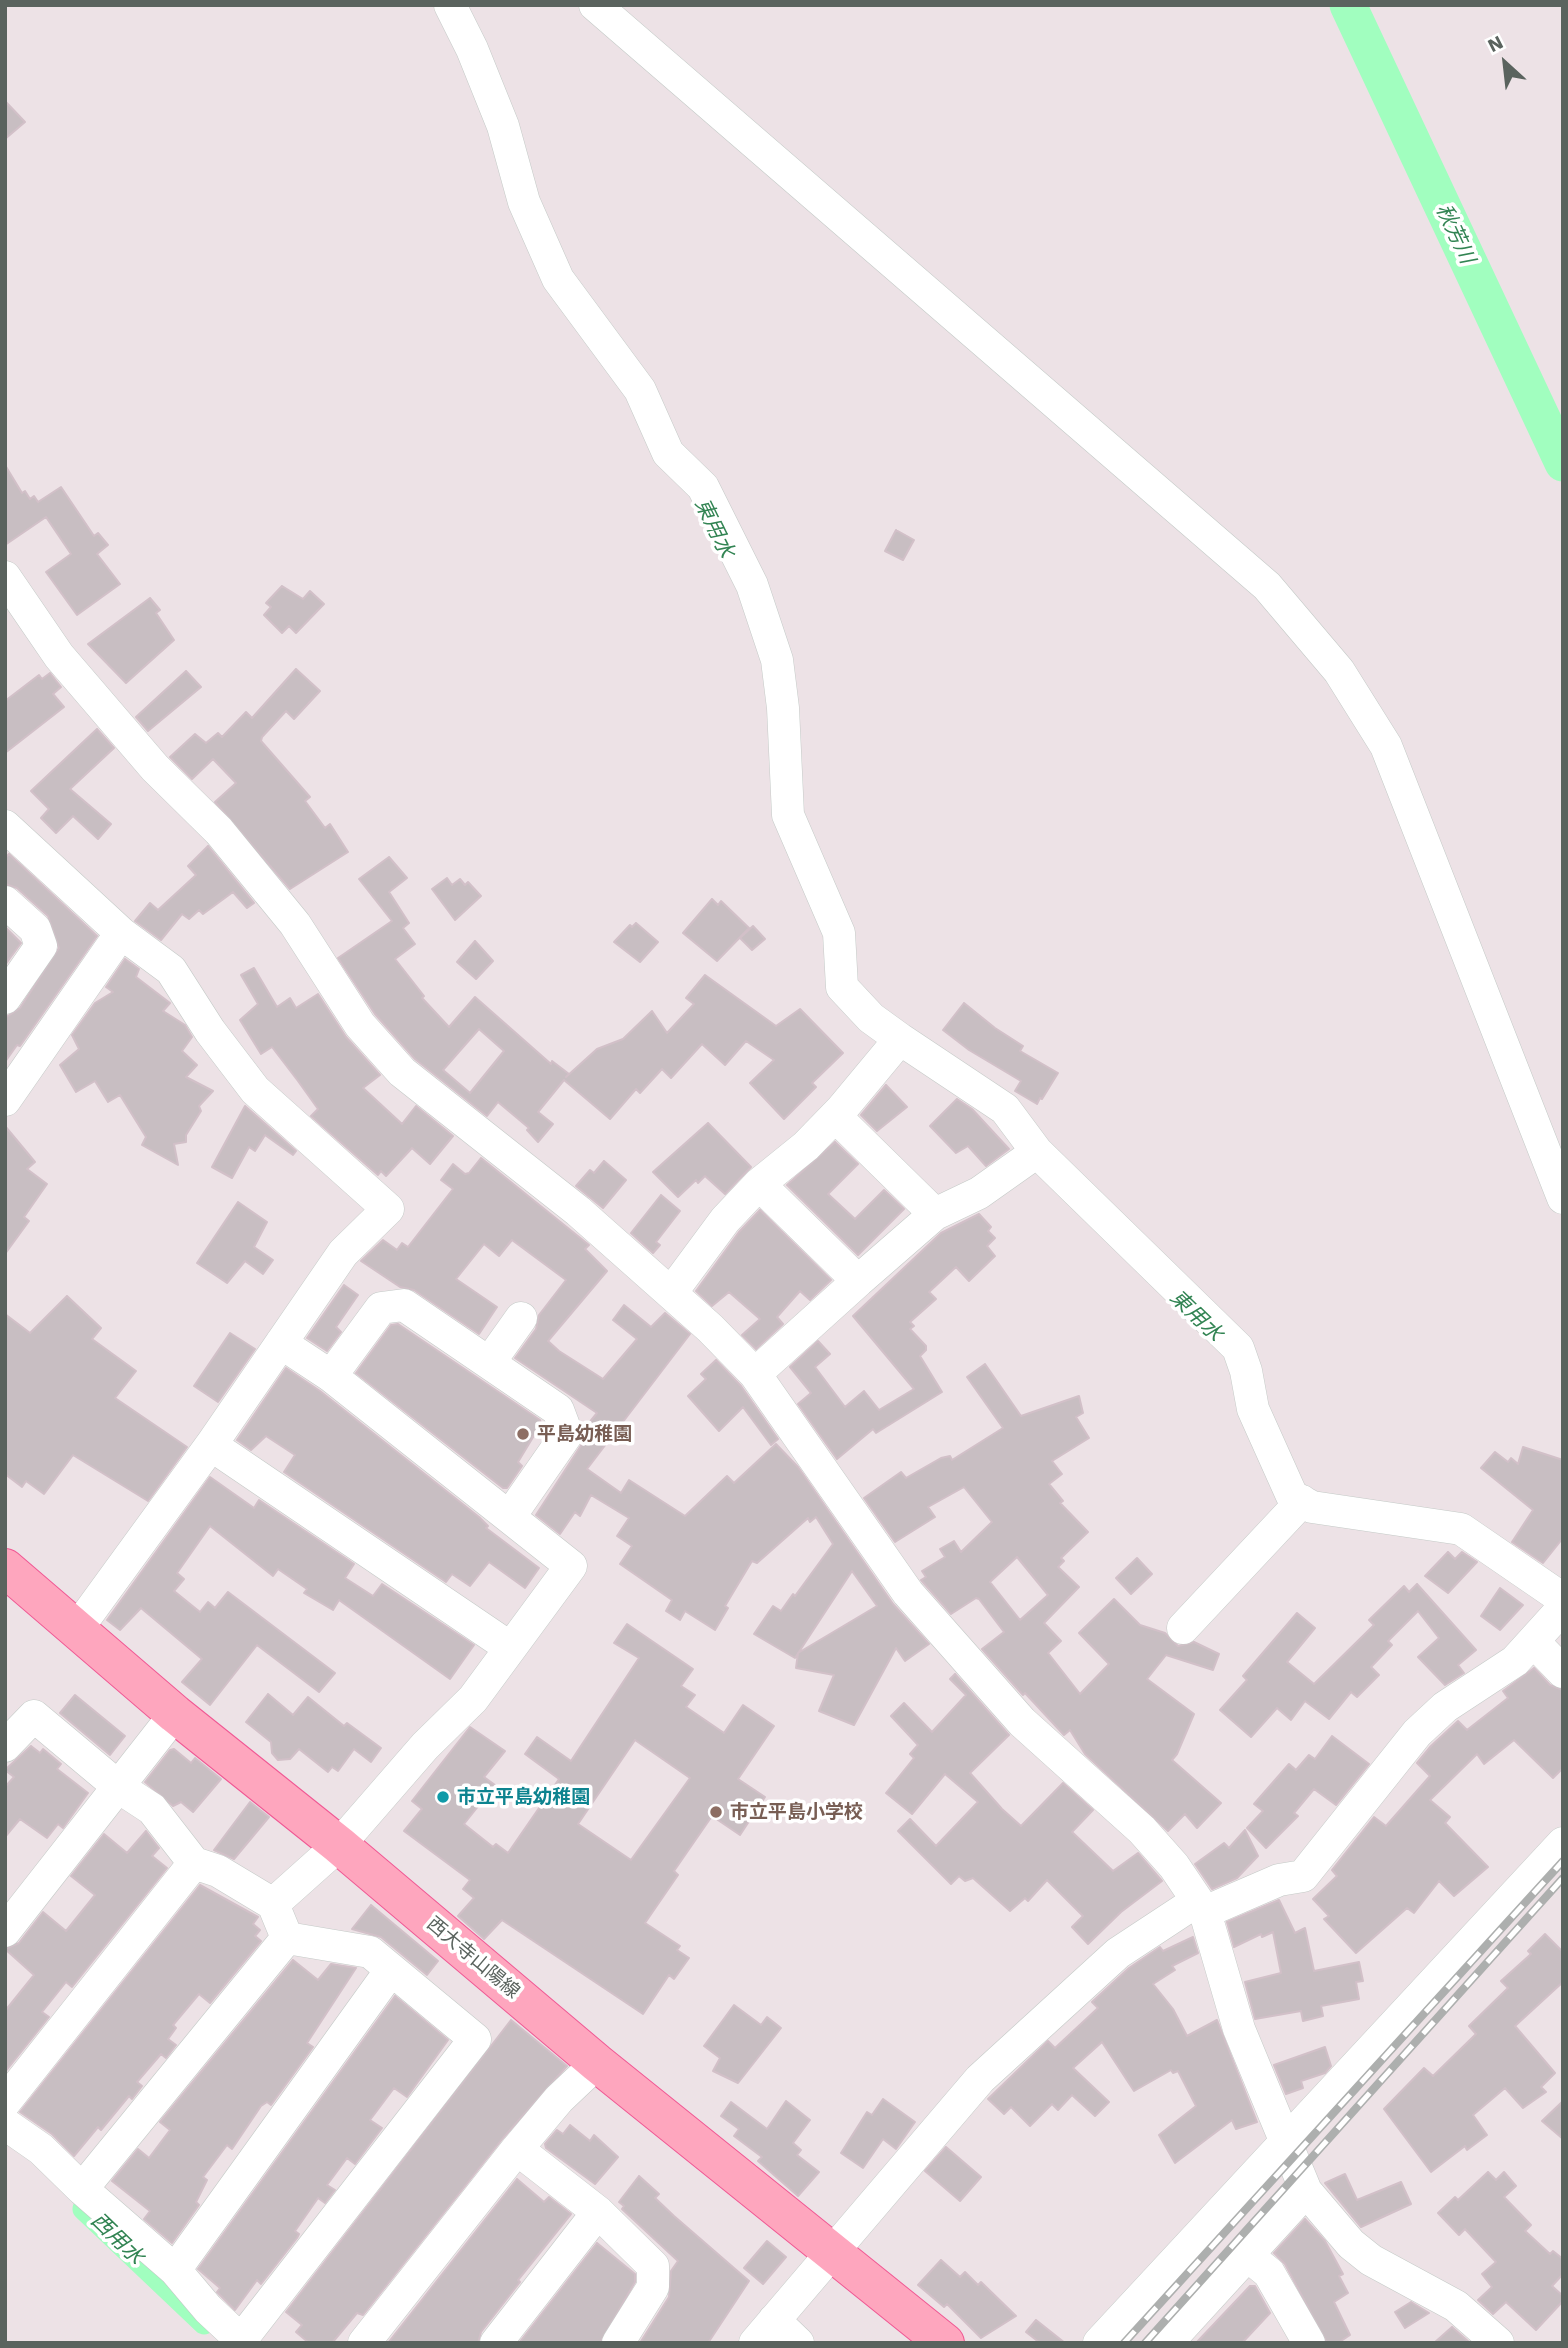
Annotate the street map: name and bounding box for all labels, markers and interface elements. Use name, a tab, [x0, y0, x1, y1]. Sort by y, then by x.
north arrow	[1470, 28, 1540, 98]
text: N	[1484, 30, 1507, 57]
water label: 秋芳川	[1430, 200, 1480, 268]
water label: 東用水	[689, 494, 739, 562]
water label: 東用水	[1165, 1285, 1227, 1347]
place label: 平島幼稚園	[537, 1423, 632, 1445]
marker: 平島幼稚園	[515, 1426, 531, 1442]
place label: 市立平島幼稚園	[457, 1786, 590, 1808]
marker: 市立平島幼稚園	[435, 1789, 451, 1805]
place label: 市立平島小学校	[730, 1801, 863, 1823]
marker: 市立平島小学校	[708, 1804, 724, 1820]
street label: 西大寺山陽線	[422, 1913, 524, 2003]
water label: 西用水	[86, 2208, 148, 2270]

